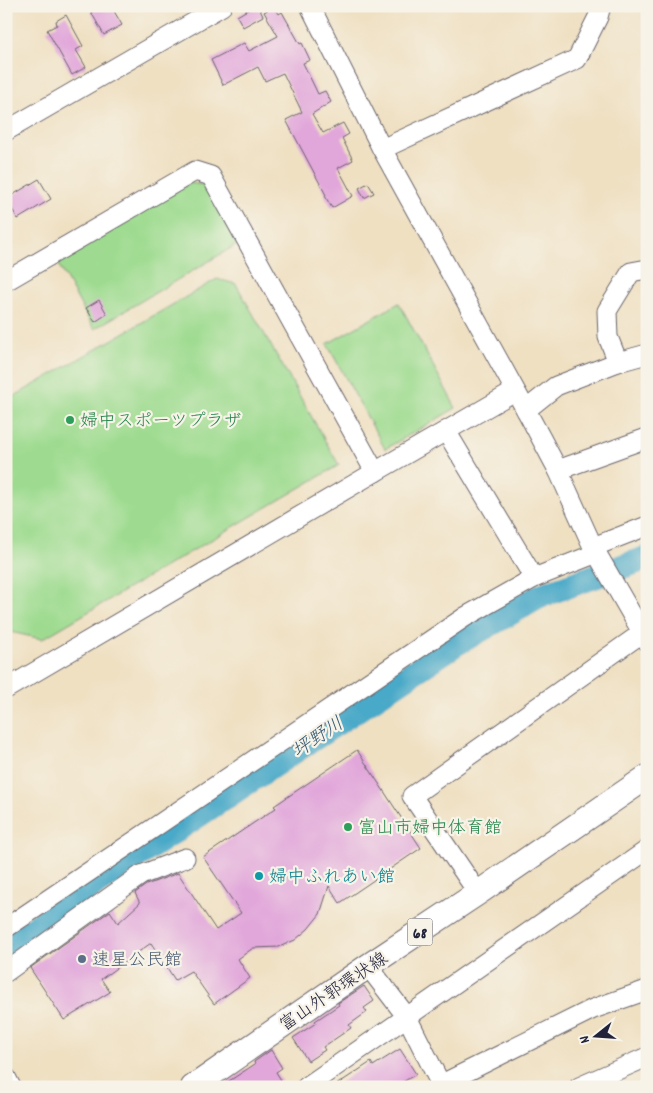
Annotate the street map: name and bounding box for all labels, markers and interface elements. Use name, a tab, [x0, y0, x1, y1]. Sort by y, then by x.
place label: 婦中スポーツプラザ	[80, 410, 242, 435]
marker: 婦中スポーツプラザ	[64, 414, 76, 426]
water label: 坪野川	[288, 712, 350, 766]
place label: 富山市婦中体育館	[358, 817, 502, 842]
marker: 富山市婦中体育館	[342, 821, 354, 833]
place label: 婦中ふれあい館	[269, 866, 395, 891]
marker: 婦中ふれあい館	[253, 870, 265, 882]
road number: 68	[408, 919, 432, 946]
street label: 富山外郭環状線	[275, 947, 394, 1039]
place label: 速星公民館	[92, 949, 182, 974]
marker: 速星公民館	[76, 953, 88, 965]
north arrow	[570, 1010, 620, 1060]
text: N	[575, 1033, 596, 1045]

